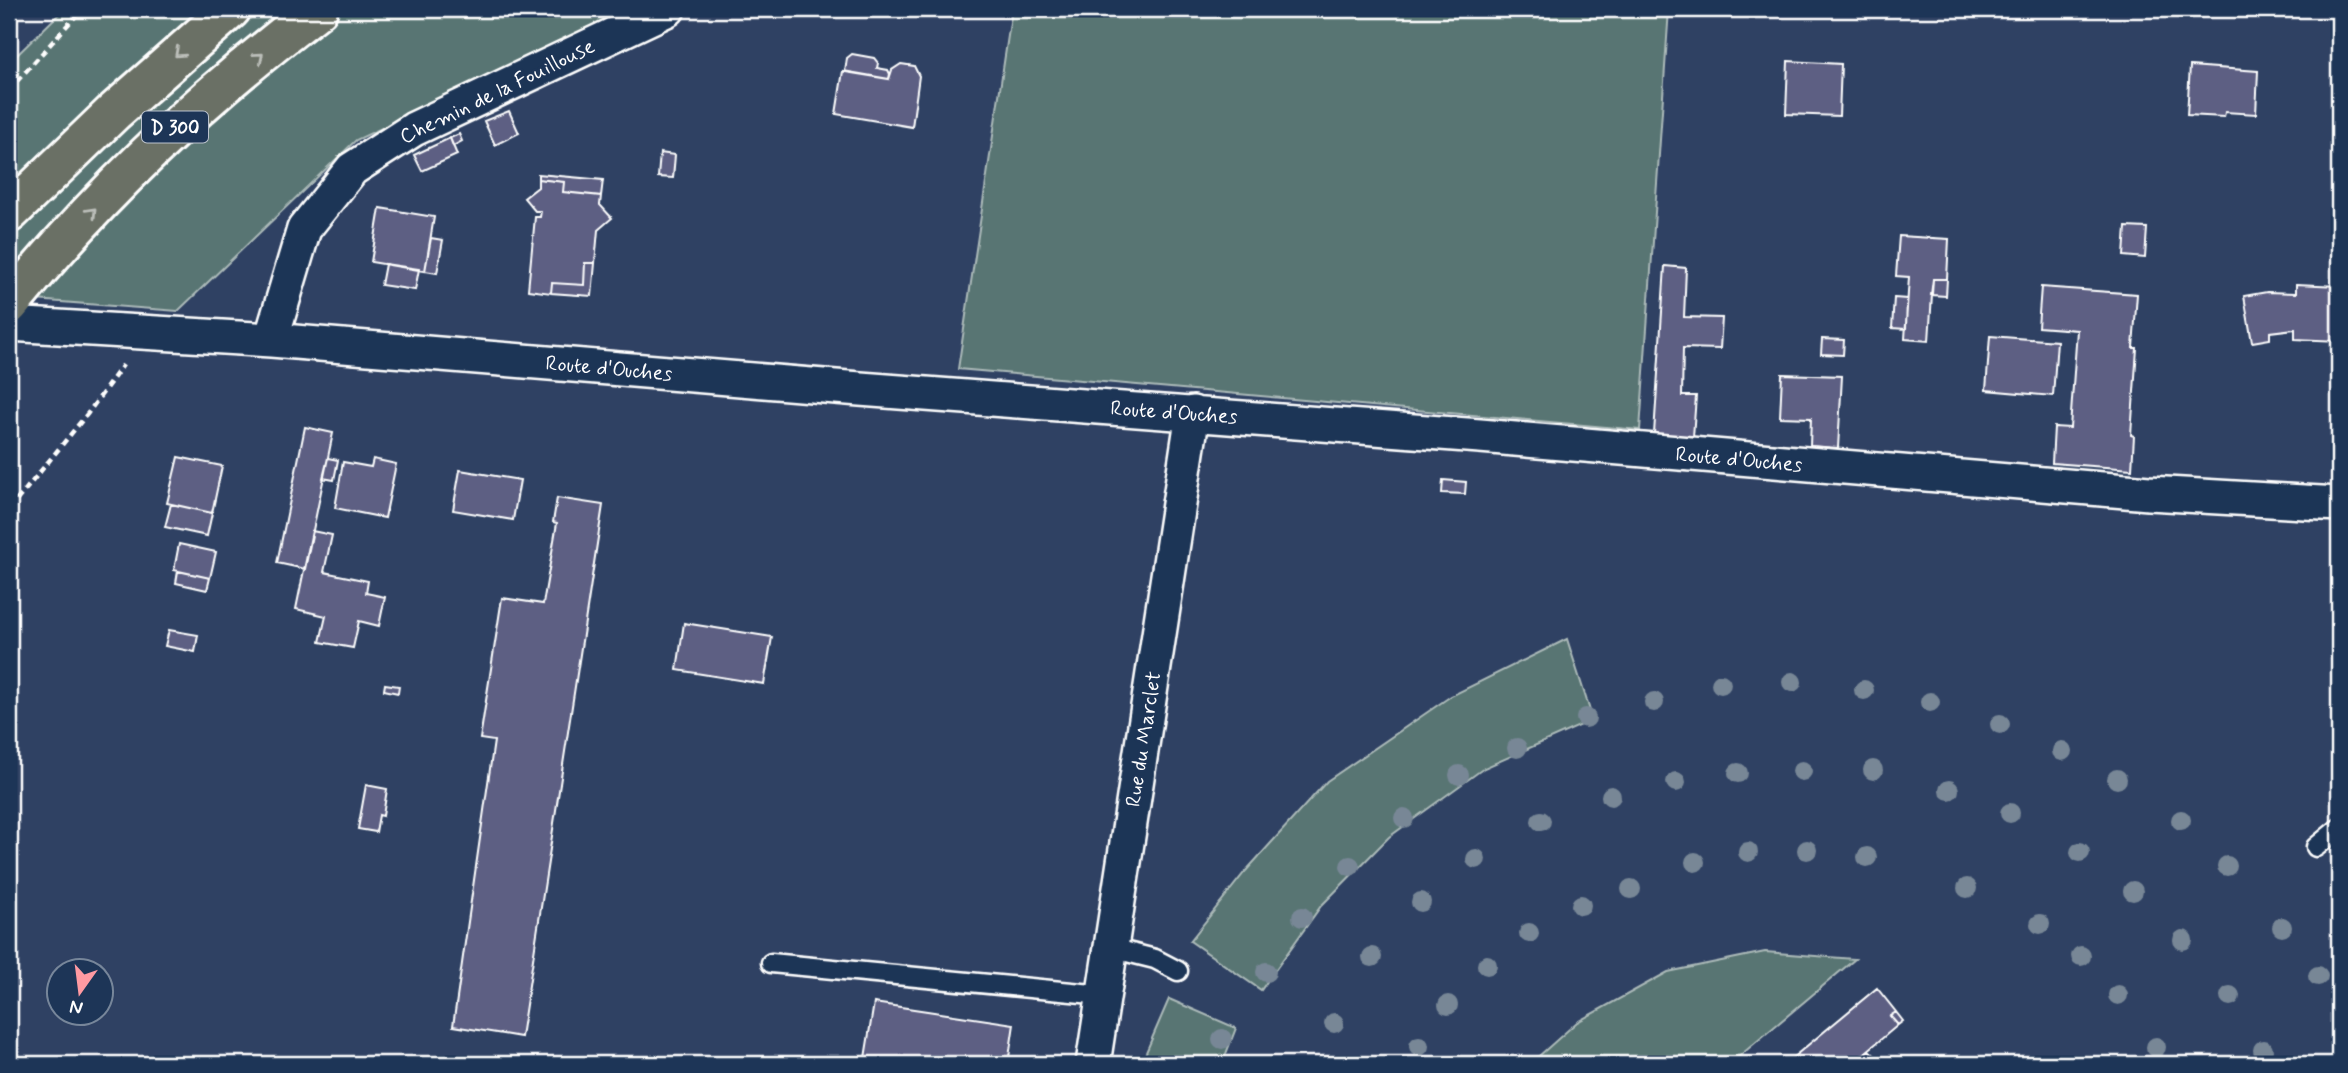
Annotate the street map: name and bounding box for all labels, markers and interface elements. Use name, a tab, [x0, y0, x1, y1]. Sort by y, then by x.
street label: Chemin de la Fouillouse	[395, 32, 600, 151]
one-way arrow	[175, 45, 188, 58]
one-way arrow	[251, 53, 263, 66]
road number: D 300	[142, 111, 208, 142]
one-way arrow	[84, 207, 97, 220]
street label: Route d'Ouches	[544, 350, 673, 388]
street label: Route d'Ouches	[1110, 395, 1238, 431]
street label: Route d'Ouches	[1674, 441, 1803, 479]
street label: Rue du Marclet	[1119, 669, 1169, 809]
north arrow	[46, 958, 116, 1028]
text: N	[67, 993, 85, 1021]

